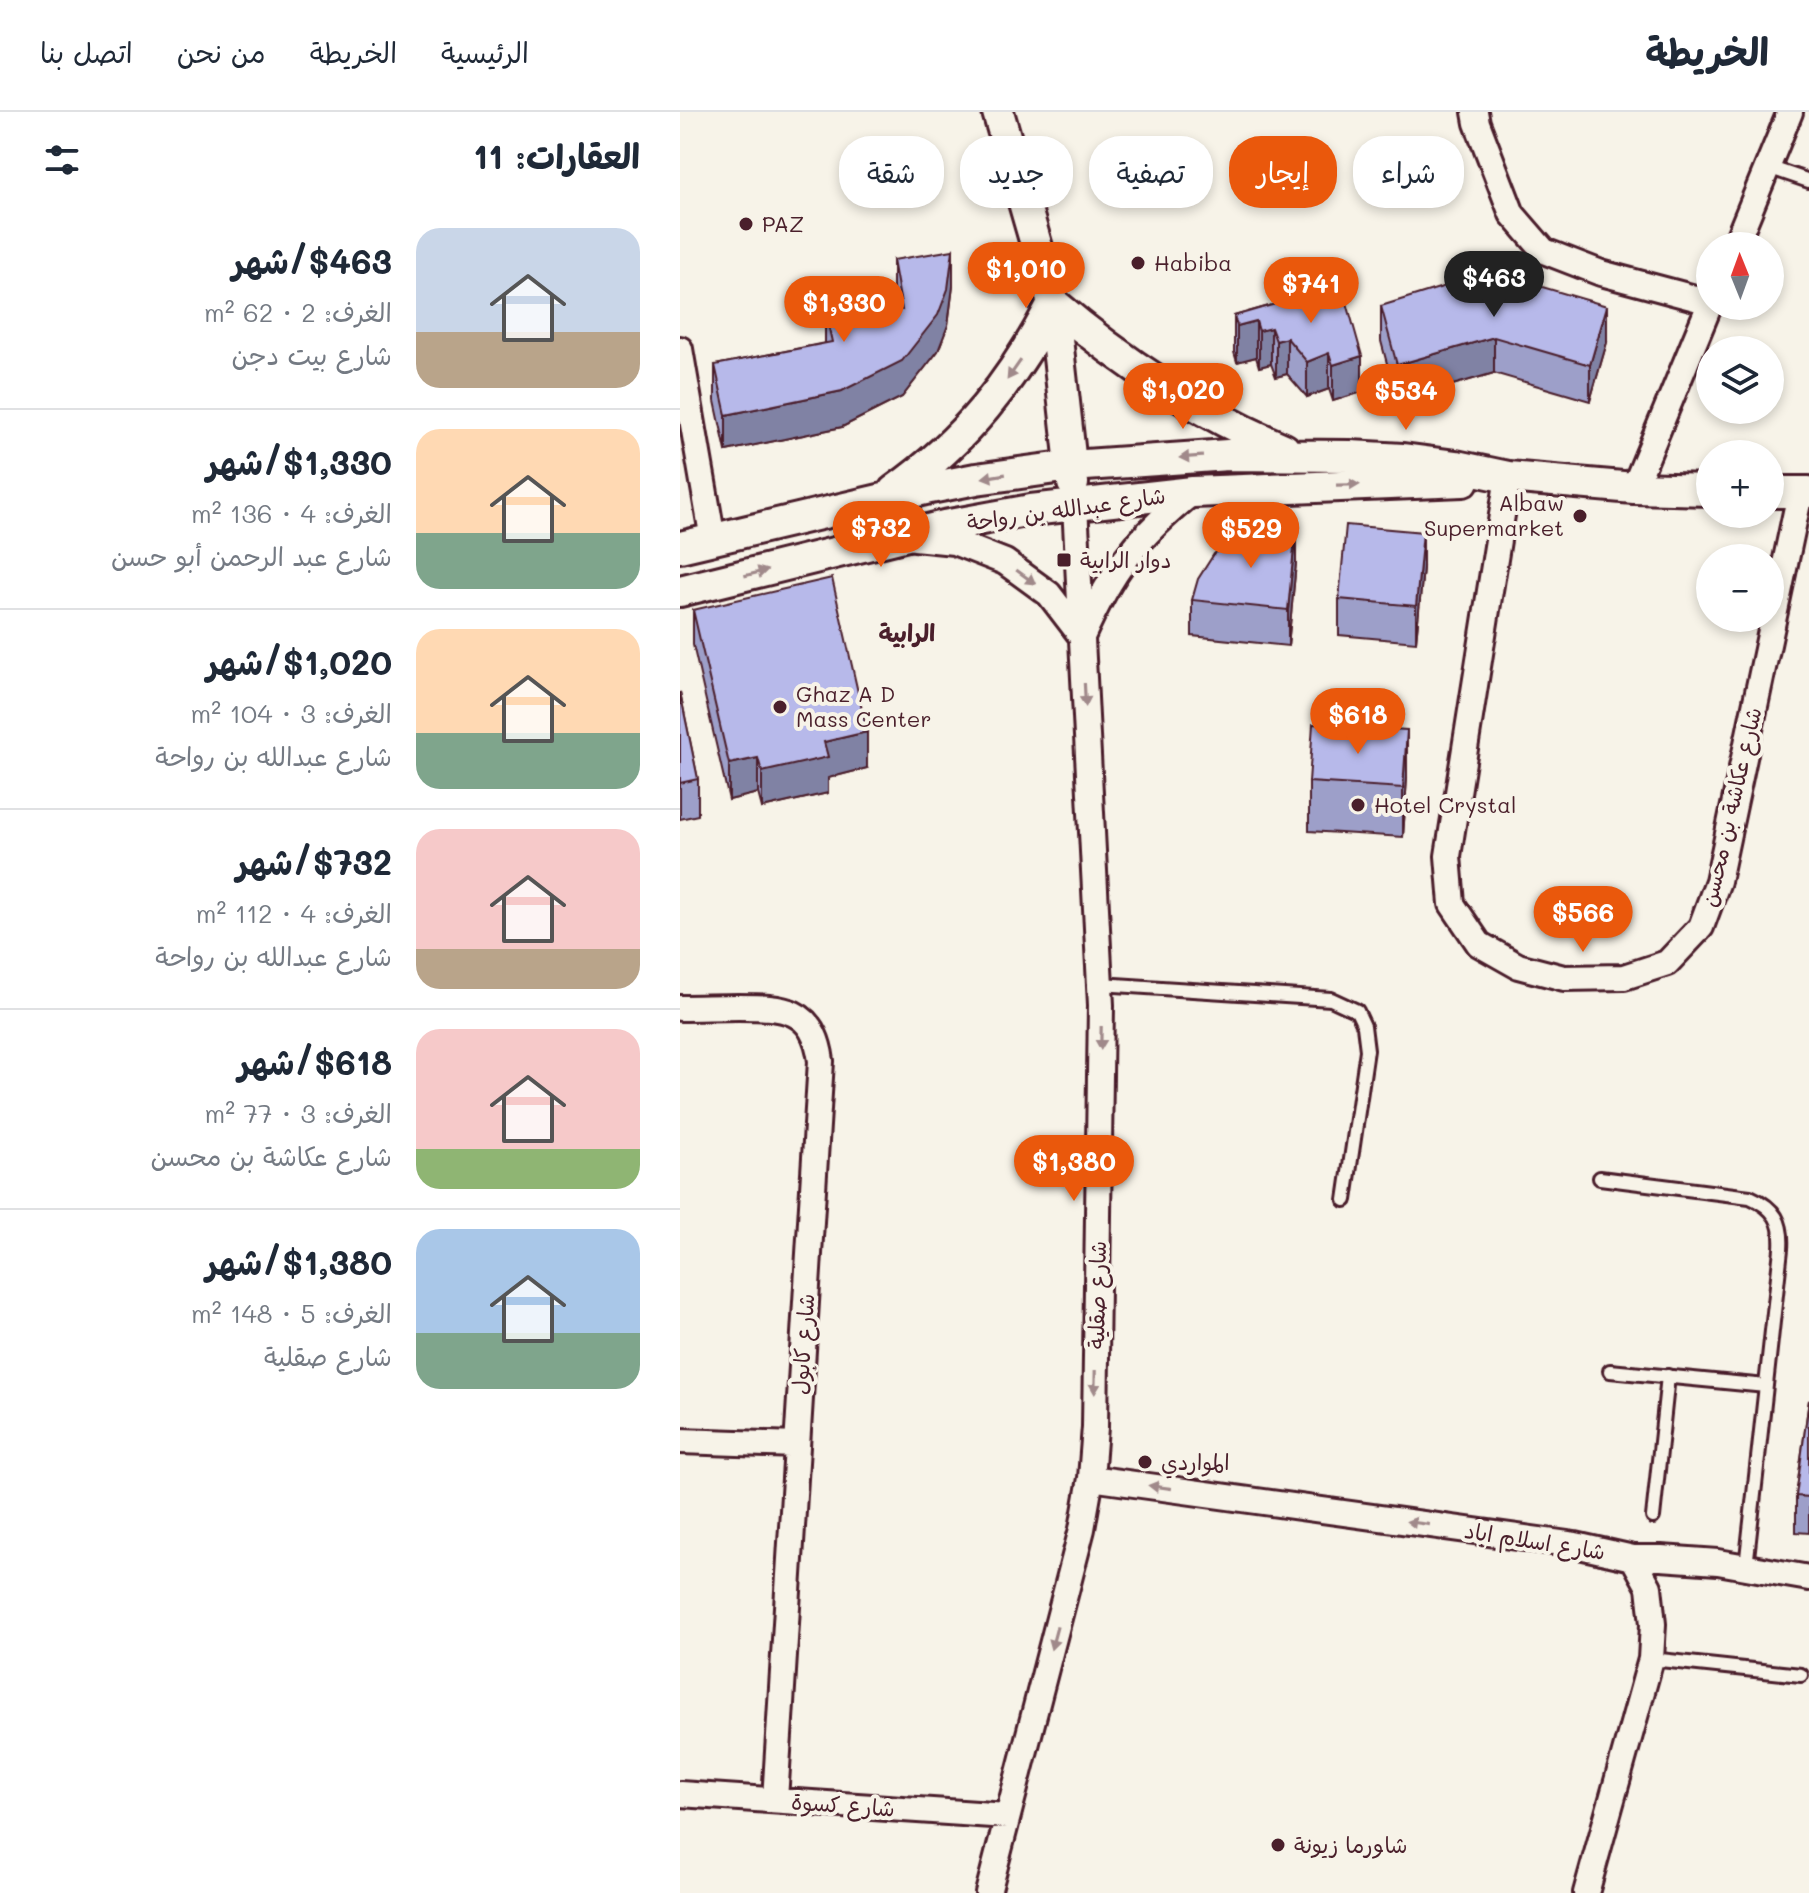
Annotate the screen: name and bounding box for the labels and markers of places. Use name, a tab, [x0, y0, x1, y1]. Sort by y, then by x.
place label: PAZ	[762, 209, 804, 238]
marker: PAZ	[737, 215, 755, 233]
pin: $1,010	[961, 242, 1091, 310]
place label: Habiba	[1154, 248, 1232, 277]
pin: $463	[1447, 251, 1541, 319]
marker: Habiba	[1129, 254, 1147, 272]
pin: $741	[1264, 257, 1358, 325]
pin: $1,330	[779, 276, 909, 344]
pin: $1,020	[1118, 363, 1248, 431]
pin: $534	[1359, 364, 1453, 432]
place label: Albaw Supermarket	[1424, 488, 1564, 542]
pin: $732	[834, 501, 928, 569]
pin: $529	[1204, 502, 1298, 570]
marker: Albaw Supermarket	[1571, 507, 1589, 525]
place label: دوار الرابية	[1080, 545, 1171, 574]
marker: دوار الرابية	[1055, 551, 1073, 569]
place label: Ghaz A D Mass Center	[796, 679, 932, 733]
pin: $618	[1311, 688, 1405, 756]
marker: Ghaz A D Mass Center	[771, 698, 789, 716]
place label: Hotel Crystal	[1374, 790, 1516, 819]
marker: Hotel Crystal	[1349, 796, 1367, 814]
pin: $566	[1536, 886, 1630, 954]
pin: $1,380	[1009, 1135, 1139, 1203]
place label: المواردي	[1161, 1447, 1230, 1479]
marker: المواردي	[1136, 1453, 1154, 1471]
place label: شاورما زيونة	[1294, 1830, 1408, 1859]
marker: شاورما زيونة	[1269, 1836, 1287, 1854]

